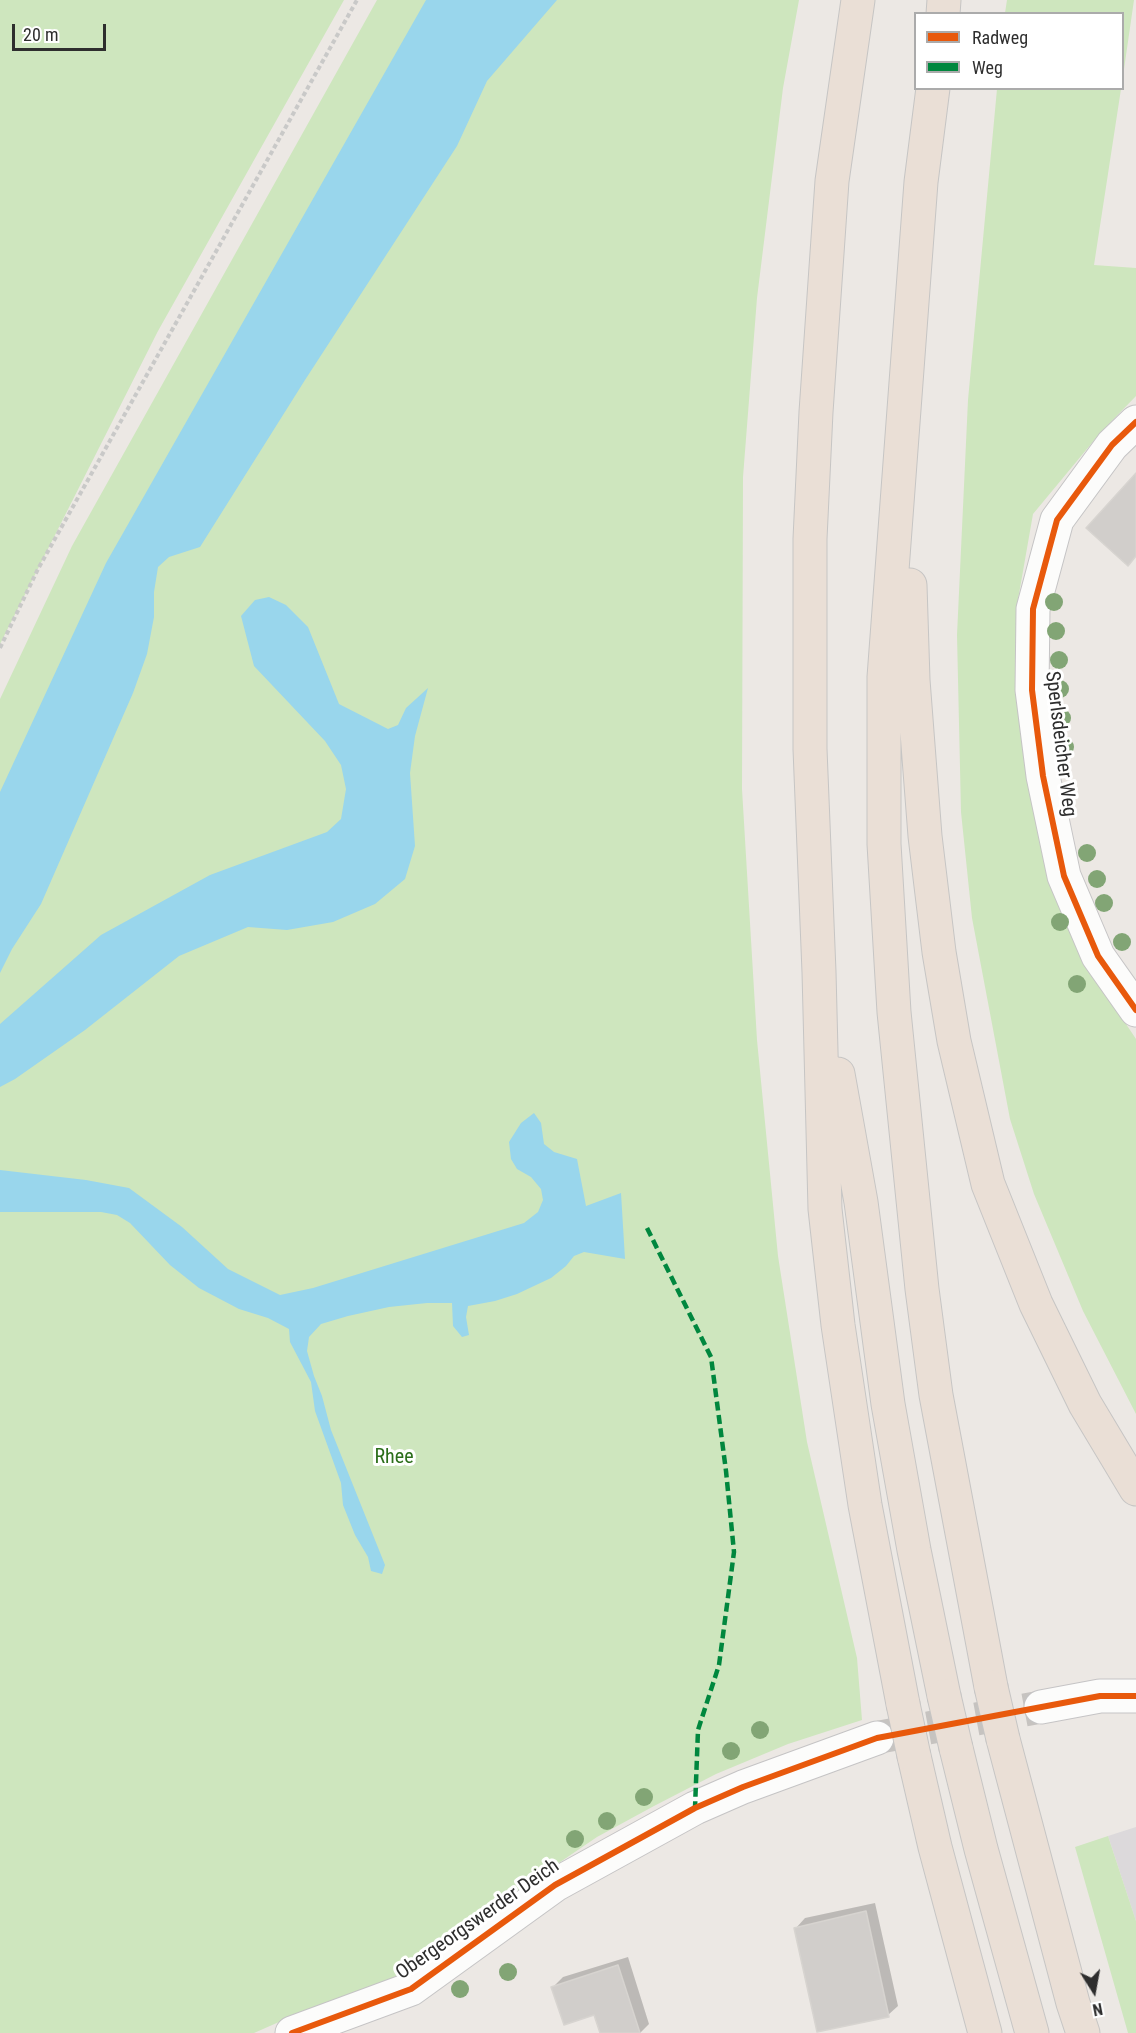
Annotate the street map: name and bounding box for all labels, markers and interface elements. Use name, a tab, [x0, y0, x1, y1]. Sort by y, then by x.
scale bar	[15, 12, 110, 50]
legend	[914, 12, 1124, 90]
text: 20 m	[23, 24, 58, 45]
text: Radweg	[972, 27, 1028, 48]
text: Weg	[972, 57, 1003, 78]
street label: Sperlsdeicher Weg	[1039, 670, 1081, 818]
park label: Rhee	[374, 1446, 414, 1470]
street label: Obergeorgswerder Deich	[392, 1855, 564, 1985]
north arrow	[1064, 1961, 1124, 2021]
text: N	[1091, 1999, 1104, 2019]

